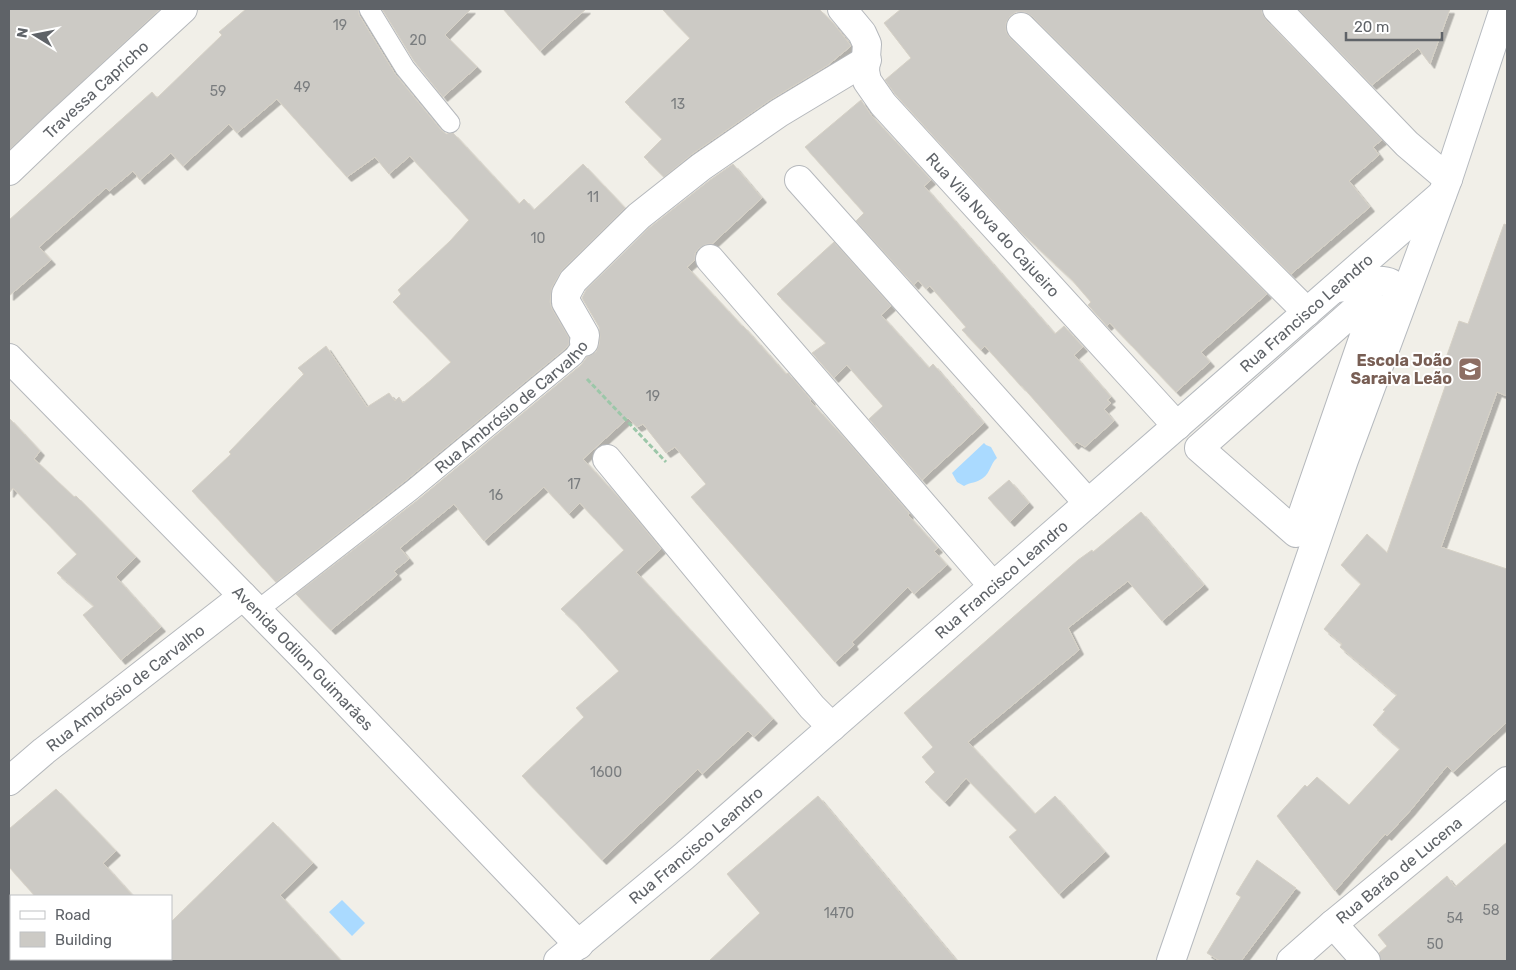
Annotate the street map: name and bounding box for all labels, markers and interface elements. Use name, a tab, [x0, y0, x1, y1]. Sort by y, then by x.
north arrow	[10, 10, 60, 60]
scale bar	[1346, 10, 1442, 42]
house number: 19	[333, 17, 347, 34]
text: 20 m	[1354, 18, 1389, 36]
text: N	[13, 26, 32, 39]
house number: 20	[409, 32, 427, 49]
street label: Travessa Capricho	[39, 36, 152, 143]
house number: 49	[294, 79, 310, 96]
house number: 59	[210, 83, 226, 100]
house number: 13	[671, 96, 685, 113]
street label: Rua Vila Nova do Cajueiro	[923, 149, 1064, 301]
house number: 11	[587, 189, 599, 206]
house number: 10	[531, 230, 546, 247]
street label: Rua Francisco Leandro	[1236, 249, 1377, 376]
street label: Rua Ambrósio de Carvalho	[431, 336, 592, 477]
place label: Escola João Saraiva Leão	[1351, 351, 1452, 388]
school or university icon: Escola João Saraiva Leão	[1457, 356, 1483, 382]
house number: 19	[646, 388, 660, 405]
house number: 17	[567, 476, 581, 493]
house number: 16	[489, 487, 503, 504]
street label: Rua Francisco Leandro	[931, 516, 1072, 642]
street label: Avenida Odilon Guimarães	[229, 582, 378, 734]
street label: Rua Ambrósio de Carvalho	[42, 620, 208, 755]
house number: 1600	[590, 764, 622, 781]
street label: Rua Francisco Leandro	[625, 782, 767, 908]
street label: Rua Barão de Lucena	[1332, 813, 1466, 927]
legend	[10, 895, 172, 960]
house number: 58	[1482, 902, 1500, 919]
house number: 1470	[824, 905, 854, 922]
text: Road	[55, 906, 91, 924]
house number: 54	[1446, 910, 1464, 927]
text: Building	[55, 931, 112, 949]
house number: 50	[1426, 936, 1444, 953]

